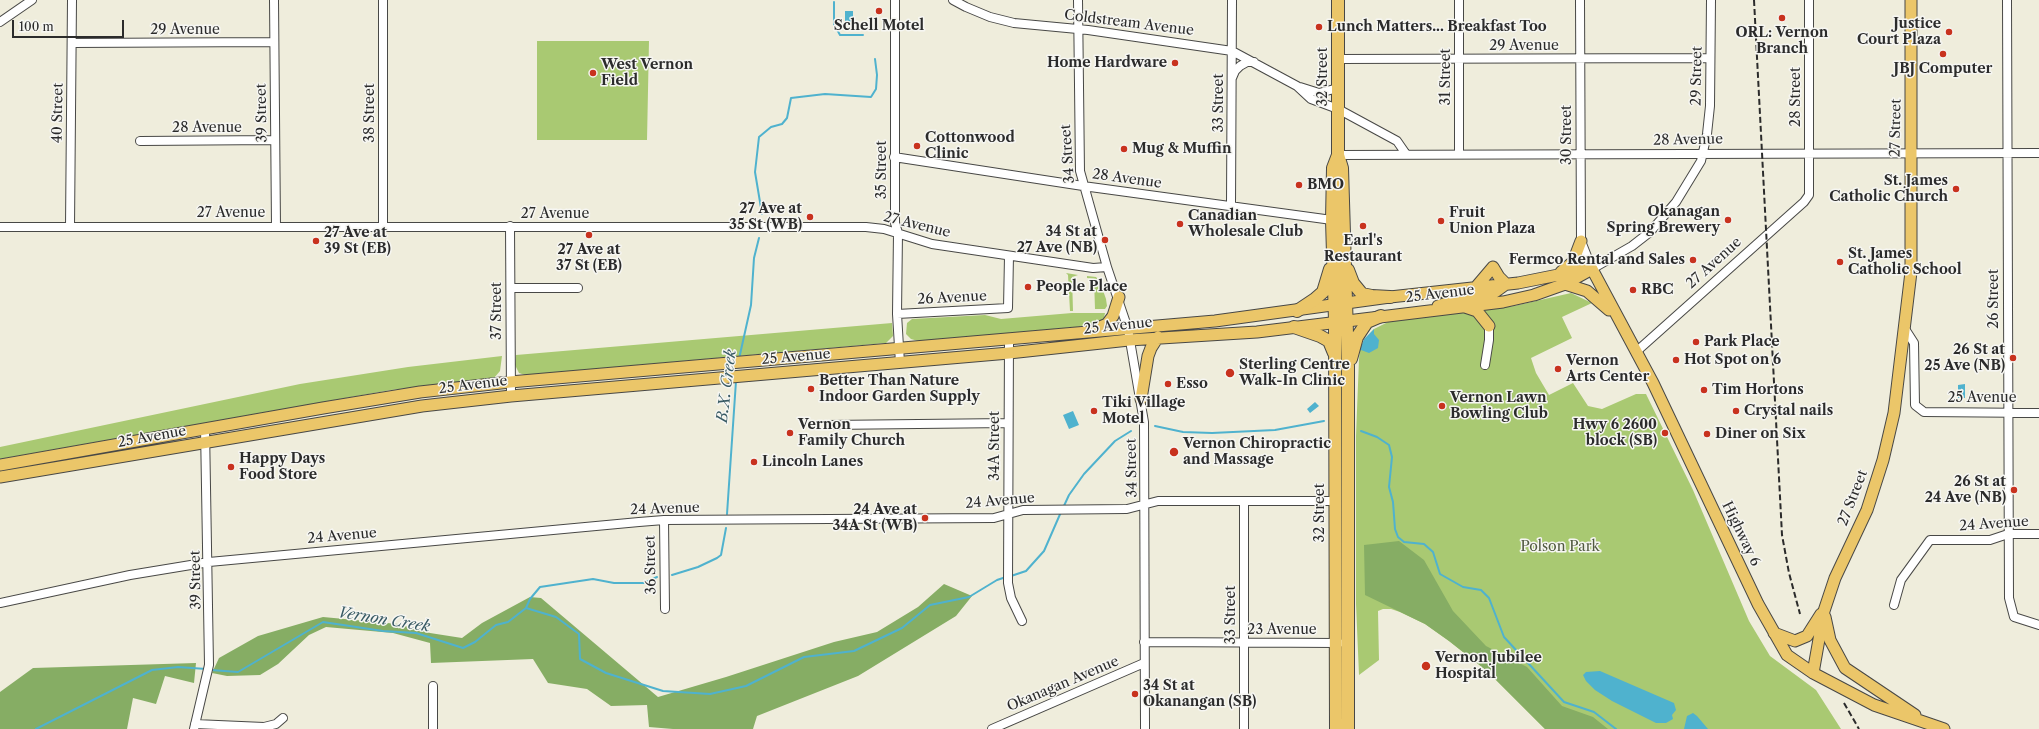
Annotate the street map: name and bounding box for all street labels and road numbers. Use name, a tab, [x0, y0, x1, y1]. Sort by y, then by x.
street label: Coldstream Avenue	[1063, 7, 1195, 39]
street label: 29 Avenue	[150, 22, 220, 38]
street label: 29 Avenue	[1489, 38, 1559, 54]
street label: 29 Street	[1688, 46, 1706, 106]
street label: 32 Street	[1315, 47, 1331, 107]
street label: 31 Street	[1438, 48, 1454, 106]
street label: 28 Street	[1788, 67, 1804, 127]
street label: 33 Street	[1211, 74, 1227, 132]
street label: 40 Street	[49, 83, 67, 143]
street label: 39 Street	[253, 83, 271, 143]
street label: 38 Street	[362, 83, 378, 143]
street label: 27 Street	[1887, 99, 1905, 157]
street label: 30 Street	[1559, 105, 1575, 165]
street label: 28 Avenue	[172, 120, 242, 136]
street label: 34 Street	[1058, 124, 1078, 184]
street label: 28 Avenue	[1653, 131, 1723, 149]
street label: 35 Street	[874, 141, 890, 199]
street label: 28 Avenue	[1091, 166, 1163, 192]
street label: 27 Avenue	[197, 205, 265, 221]
street label: 27 Avenue	[521, 206, 589, 222]
street label: 27 Avenue	[882, 209, 952, 241]
street label: 27 Avenue	[1683, 234, 1745, 292]
street label: 26 Street	[1986, 269, 2002, 329]
street label: 25 Avenue	[1405, 281, 1475, 307]
street label: 37 Street	[489, 282, 505, 340]
street label: 26 Avenue	[917, 288, 987, 308]
street label: 25 Avenue	[1083, 314, 1153, 338]
street label: 25 Avenue	[761, 346, 831, 368]
street label: 25 Avenue	[438, 372, 508, 398]
street label: 25 Avenue	[1947, 390, 2017, 406]
street label: 34A Street	[987, 411, 1003, 481]
street label: 25 Avenue	[116, 423, 188, 451]
street label: 34 Street	[1123, 438, 1141, 498]
street label: 27 Street	[1835, 468, 1871, 528]
street label: 32 Street	[1312, 483, 1328, 543]
street label: 24 Avenue	[965, 490, 1035, 512]
street label: 24 Avenue	[630, 499, 700, 519]
street label: Highway 6	[1718, 499, 1764, 569]
street label: 24 Avenue	[1959, 513, 2029, 535]
street label: 24 Avenue	[307, 525, 377, 547]
street label: 36 Street	[642, 535, 660, 595]
street label: 39 Street	[187, 550, 205, 610]
street label: 33 Street	[1223, 586, 1239, 644]
street label: 23 Avenue	[1247, 622, 1317, 638]
street label: Okanagan Avenue	[1005, 653, 1121, 715]

